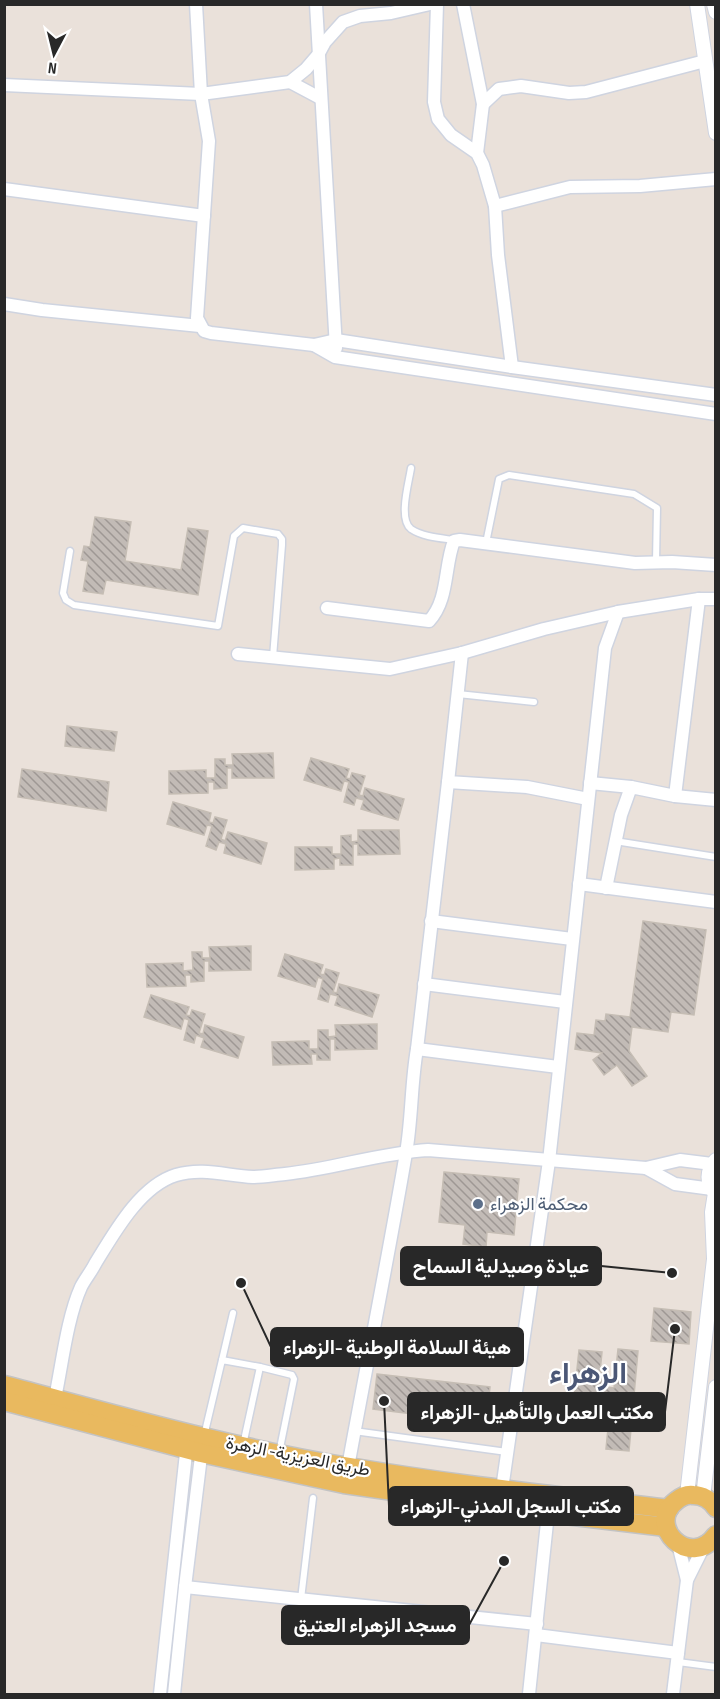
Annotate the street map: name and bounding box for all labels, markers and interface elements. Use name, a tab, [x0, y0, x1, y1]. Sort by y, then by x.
north arrow	[24, 24, 84, 84]
text: N	[47, 57, 58, 77]
place label: محكمة الزهراء	[490, 1194, 588, 1215]
marker: محكمة الزهراء	[471, 1197, 485, 1211]
callout: عيادة وصيدلية السماح	[401, 1247, 601, 1285]
text: عيادة وصيدلية السماح	[413, 1255, 589, 1280]
callout: هيئة السلامة الوطنية -الزهراء	[271, 1328, 523, 1366]
text: هيئة السلامة الوطنية -الزهراء	[283, 1336, 511, 1360]
district label: الزهراء	[549, 1356, 627, 1392]
callout: مكتب العمل والتأهيل -الزهراء	[408, 1393, 665, 1431]
text: مكتب العمل والتأهيل -الزهراء	[420, 1401, 654, 1425]
street label: طريق العزيزية- الزهرة	[224, 1432, 372, 1481]
callout: مكتب السجل المدني-الزهراء	[389, 1487, 633, 1525]
text: مكتب السجل المدني-الزهراء	[401, 1495, 622, 1523]
callout: مسجد الزهراء العتيق	[282, 1606, 469, 1644]
text: مسجد الزهراء العتيق	[293, 1614, 457, 1638]

